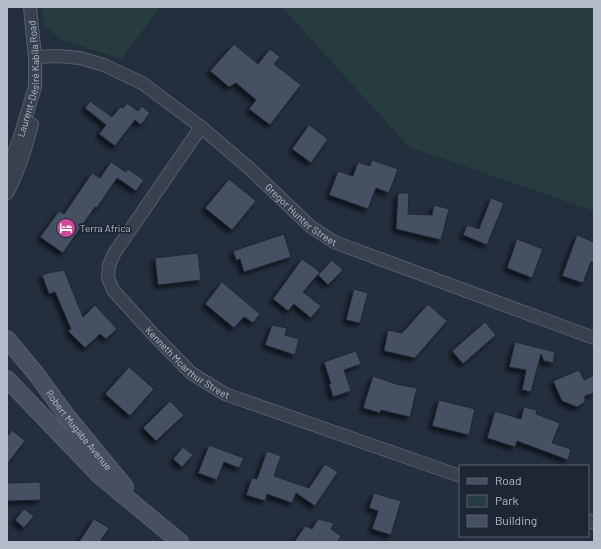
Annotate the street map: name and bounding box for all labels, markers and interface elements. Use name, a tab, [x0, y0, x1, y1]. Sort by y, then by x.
street label: Laurent-Désiré Kabila Road	[14, 20, 41, 138]
street label: Gregor Hunter Street	[263, 181, 339, 249]
hotel icon: Terra Africa	[55, 217, 77, 239]
place label: Terra Africa	[80, 222, 131, 234]
street label: Kenneth Mcarthur Street	[143, 324, 232, 401]
street label: Robert Mugabe Avenue	[44, 387, 115, 472]
legend	[459, 465, 589, 537]
text: Road	[495, 473, 522, 487]
text: Park	[495, 493, 519, 507]
text: Building	[495, 513, 537, 527]

